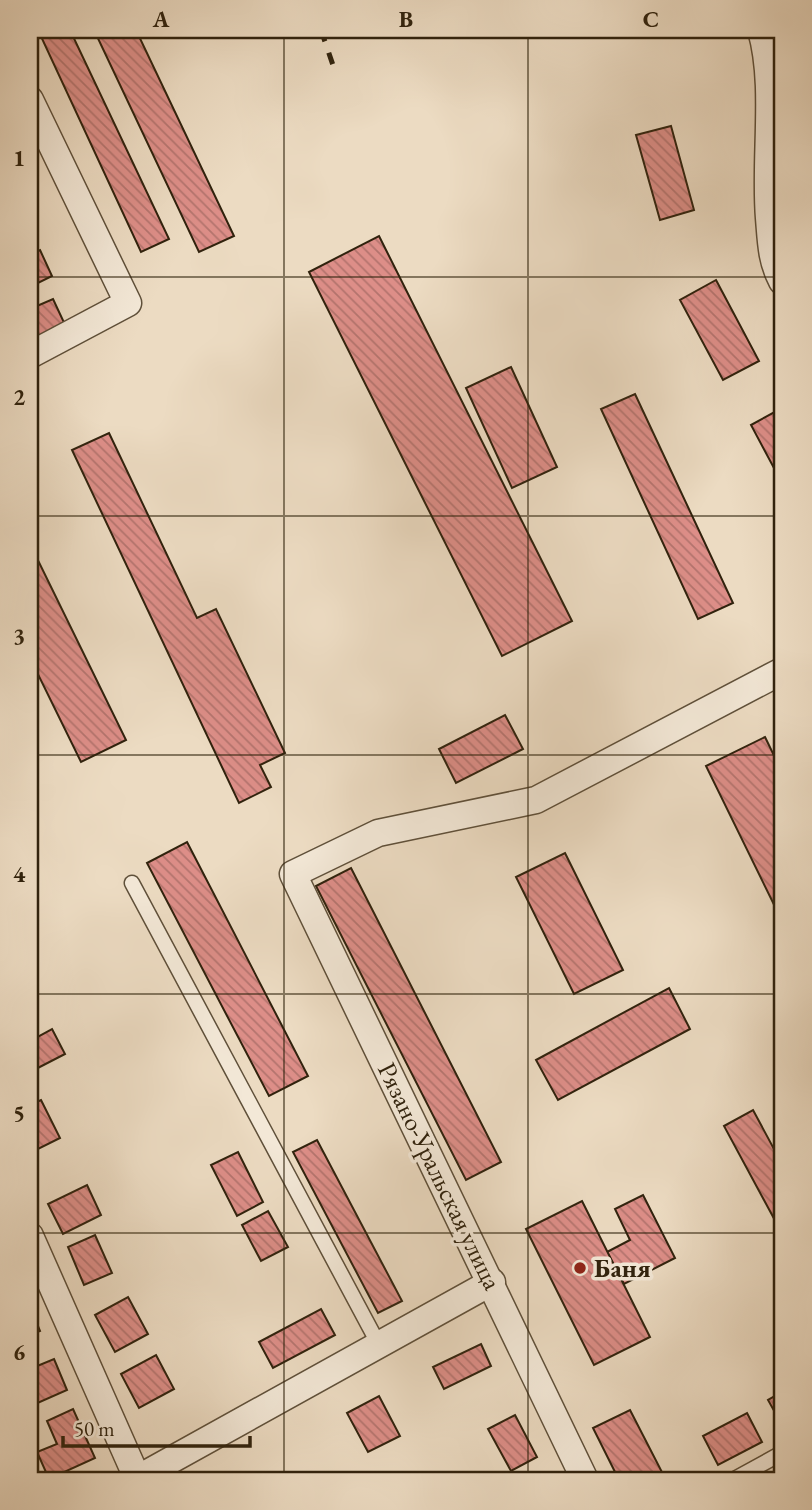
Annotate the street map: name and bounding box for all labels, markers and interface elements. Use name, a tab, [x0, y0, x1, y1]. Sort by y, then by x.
text: A	[152, 4, 170, 34]
text: B	[399, 4, 413, 34]
text: C	[643, 4, 659, 34]
text: 1	[13, 143, 25, 173]
text: 2	[13, 382, 25, 412]
text: 3	[13, 621, 25, 651]
text: 4	[13, 859, 26, 889]
street label: Рязано-Уральская улица	[370, 1057, 510, 1296]
text: 5	[13, 1098, 25, 1128]
place label: Баня	[594, 1251, 651, 1285]
marker: Баня	[572, 1260, 588, 1276]
text: 6	[13, 1337, 25, 1367]
scale bar	[63, 1405, 250, 1449]
text: 50 m	[74, 1415, 115, 1442]

